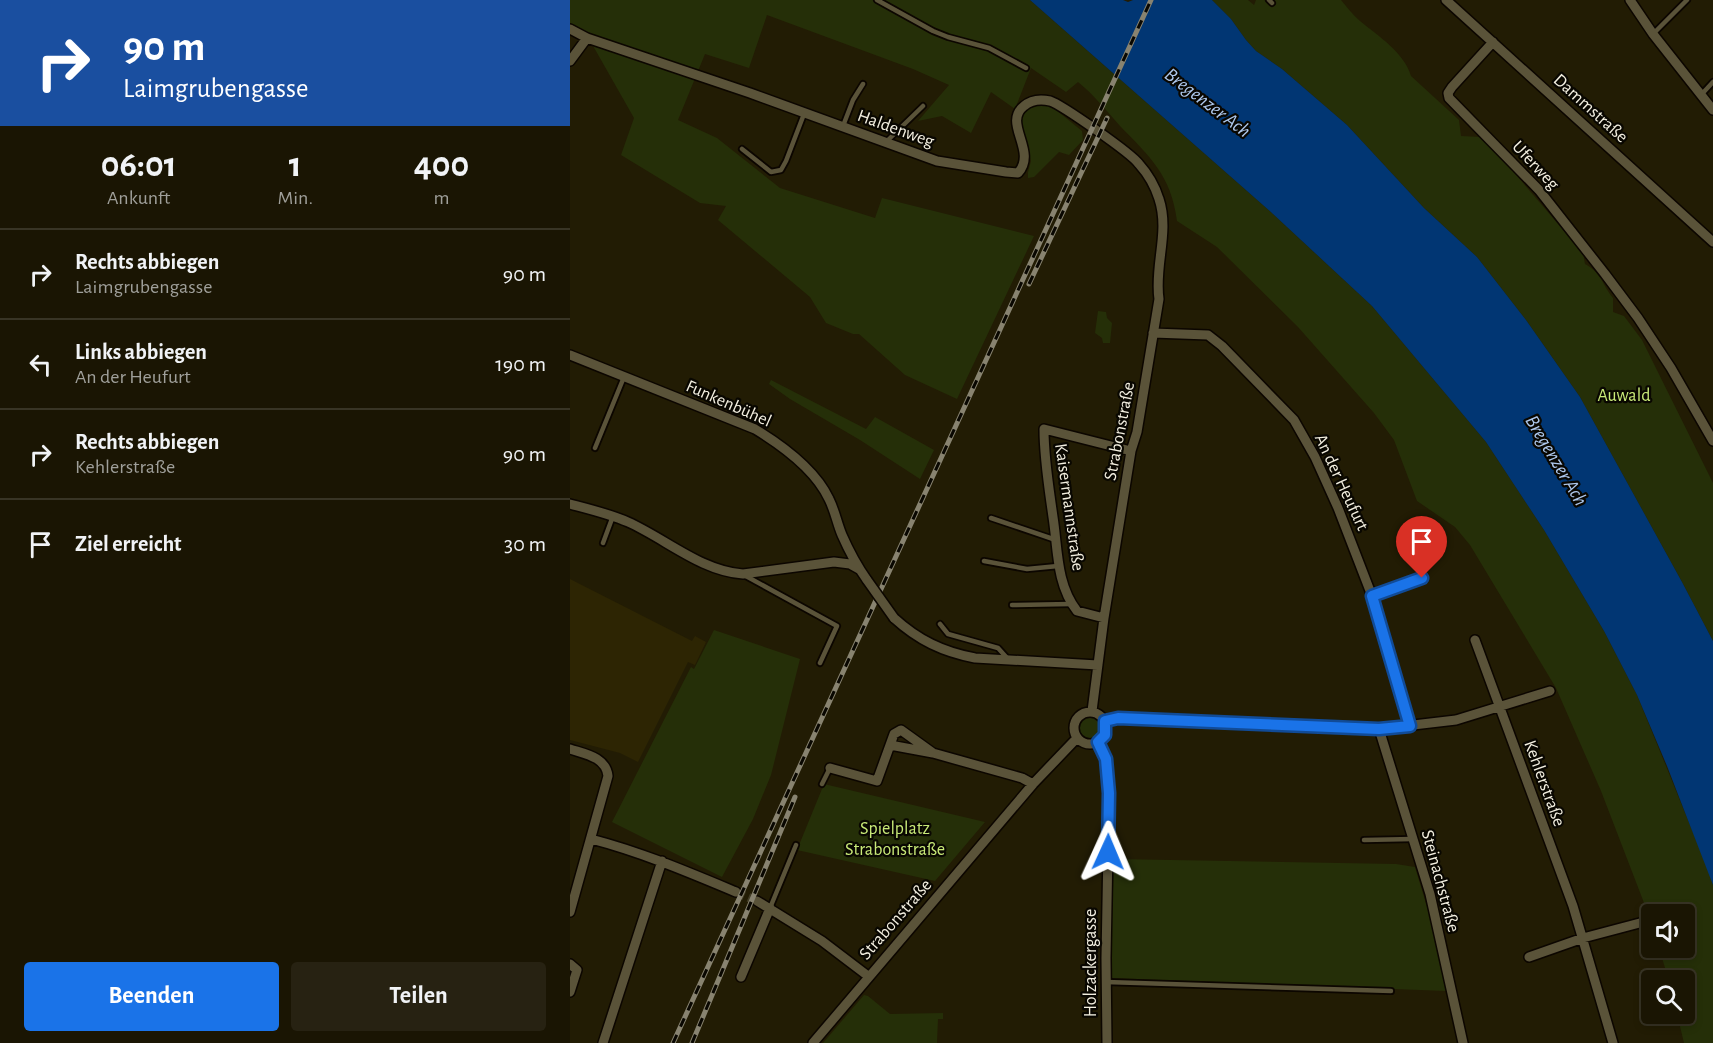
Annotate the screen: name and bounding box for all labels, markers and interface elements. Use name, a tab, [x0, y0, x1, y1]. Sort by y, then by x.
icon: right	[24, 24, 102, 102]
text: 90 m	[123, 26, 205, 68]
water label: Bregenzer Ach	[1161, 64, 1254, 141]
street label: Dammstraße	[1550, 71, 1631, 147]
text: Laimgrubengasse	[123, 75, 308, 102]
street label: Haldenweg	[855, 107, 937, 151]
street label: Uferweg	[1508, 138, 1562, 194]
text: 06:01	[101, 147, 177, 183]
text: 1	[289, 147, 302, 183]
text: 400	[414, 147, 469, 183]
text: Ankunft	[107, 188, 170, 208]
text: Min.	[277, 188, 313, 208]
text: m	[433, 188, 449, 208]
text: Rechts abbiegen	[75, 251, 219, 273]
icon: right	[24, 258, 57, 291]
text: 90 m	[503, 263, 546, 285]
text: Laimgrubengasse	[75, 277, 212, 297]
text: Links abbiegen	[75, 341, 207, 363]
icon: left	[24, 348, 57, 381]
text: 190 m	[495, 353, 546, 375]
text: An der Heufurt	[75, 367, 191, 387]
street label: Funkenbühel	[683, 377, 774, 431]
street label: Strabonstraße	[1102, 380, 1138, 482]
park label: Auwald	[1598, 387, 1650, 405]
water label: Bregenzer Ach	[1521, 412, 1591, 509]
text: Rechts abbiegen	[75, 431, 219, 453]
street label: An der Heufurt	[1311, 431, 1371, 534]
icon: right	[24, 438, 57, 471]
street label: Kaisermannstraße	[1051, 442, 1087, 572]
text: 90 m	[503, 443, 546, 465]
text: Kehlerstraße	[75, 457, 175, 477]
pin	[1396, 516, 1447, 578]
icon: arrive	[1405, 525, 1438, 558]
icon: arrive	[24, 528, 57, 561]
text: Ziel erreicht	[75, 533, 182, 555]
text: 30 m	[504, 533, 546, 555]
street label: Kehlerstraße	[1520, 738, 1568, 829]
park label: Spielplatz Strabonstraße	[845, 820, 945, 859]
position arrow	[1076, 820, 1140, 884]
street label: Steinachstraße	[1418, 828, 1462, 934]
street label: Strabonstraße	[856, 876, 935, 963]
map controls	[1641, 904, 1695, 1024]
button: sound	[1641, 904, 1695, 958]
street label: Holzackergasse	[1082, 909, 1100, 1017]
button: Beenden	[24, 962, 279, 1031]
button: Teilen	[291, 962, 546, 1031]
button: search	[1641, 970, 1695, 1024]

